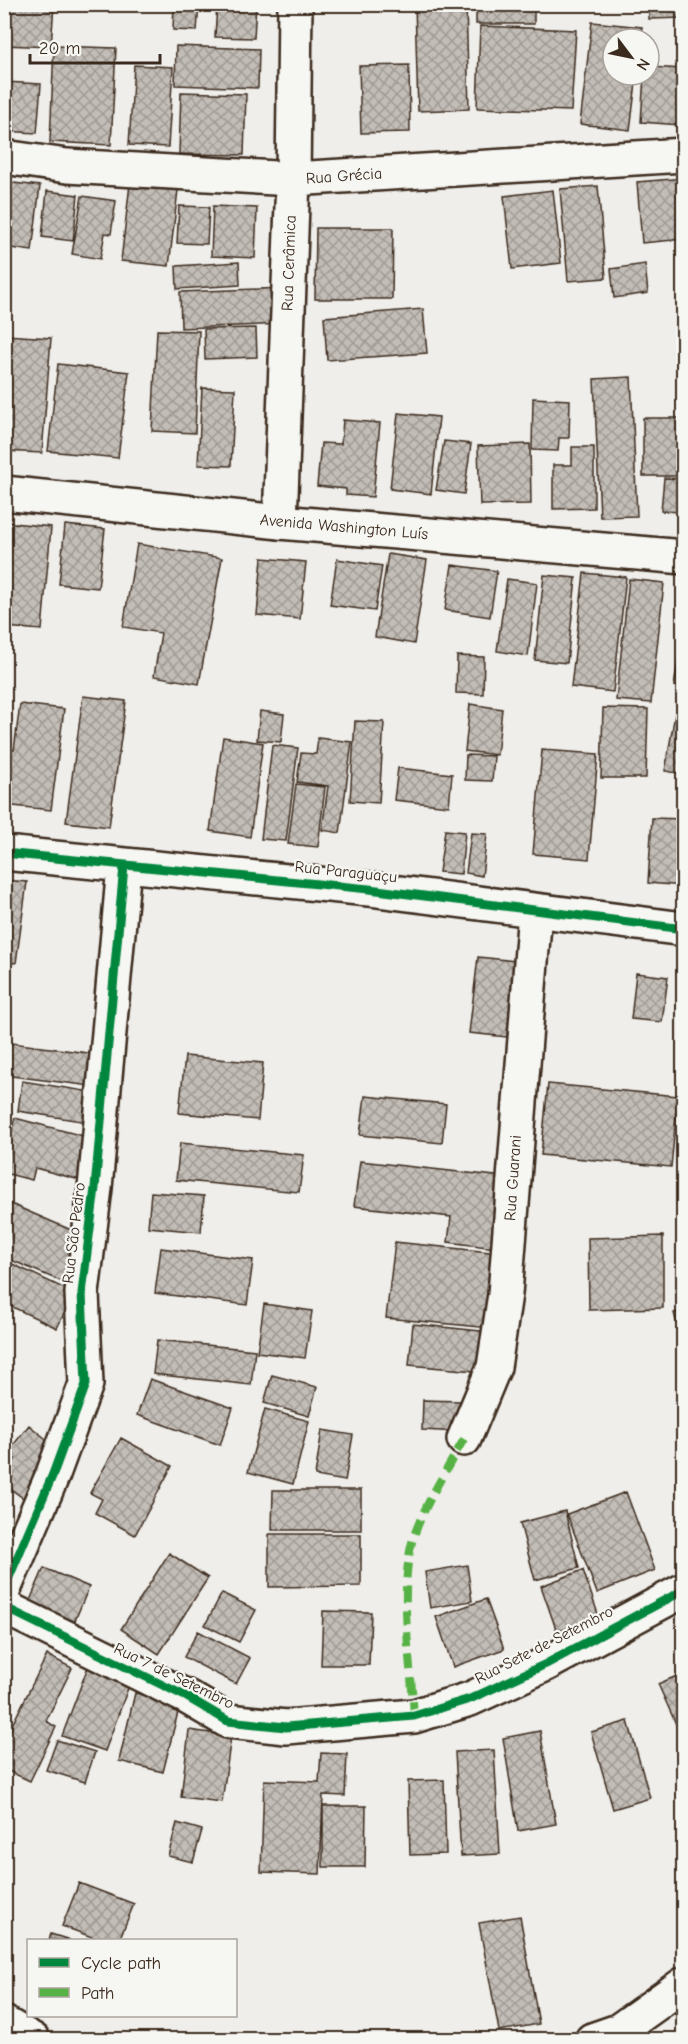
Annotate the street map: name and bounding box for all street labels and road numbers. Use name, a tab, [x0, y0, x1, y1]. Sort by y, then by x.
street label: Rua Grécia	[305, 164, 383, 188]
street label: Rua Cerâmica	[278, 215, 300, 311]
street label: Avenida Washington Luís	[259, 511, 429, 543]
street label: Rua Paraguaçu	[294, 858, 398, 886]
street label: Rua Guarani	[501, 1134, 525, 1222]
street label: Rua São Pedro	[59, 1182, 89, 1284]
street label: Rua Sete de Setembro	[472, 1602, 616, 1688]
street label: Rua 7 de Setembro	[111, 1639, 237, 1713]

